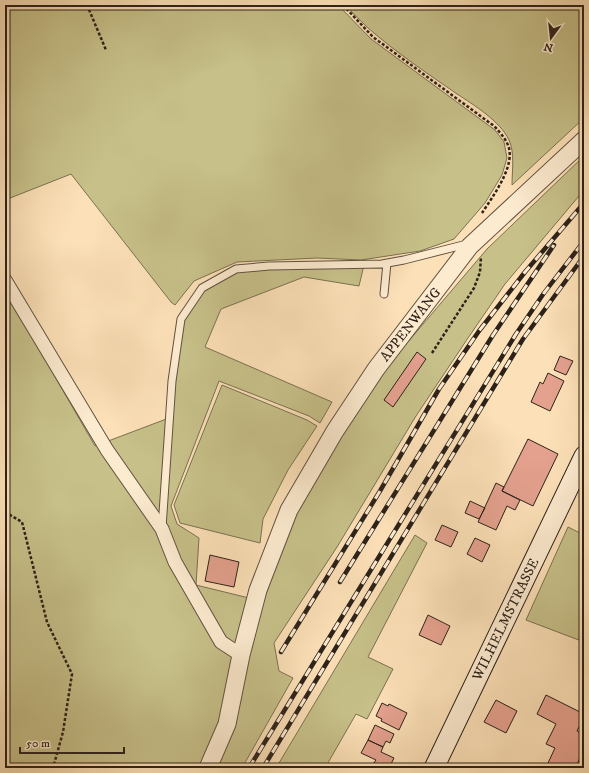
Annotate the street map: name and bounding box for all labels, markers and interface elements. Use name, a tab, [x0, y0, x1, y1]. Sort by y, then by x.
north arrow	[531, 18, 571, 58]
text: N	[542, 39, 555, 55]
street label: APPENWANG	[376, 284, 445, 365]
street label: WILHELMSTRASSE	[468, 555, 543, 685]
scale bar	[20, 729, 124, 755]
text: 50 m	[26, 736, 50, 751]

